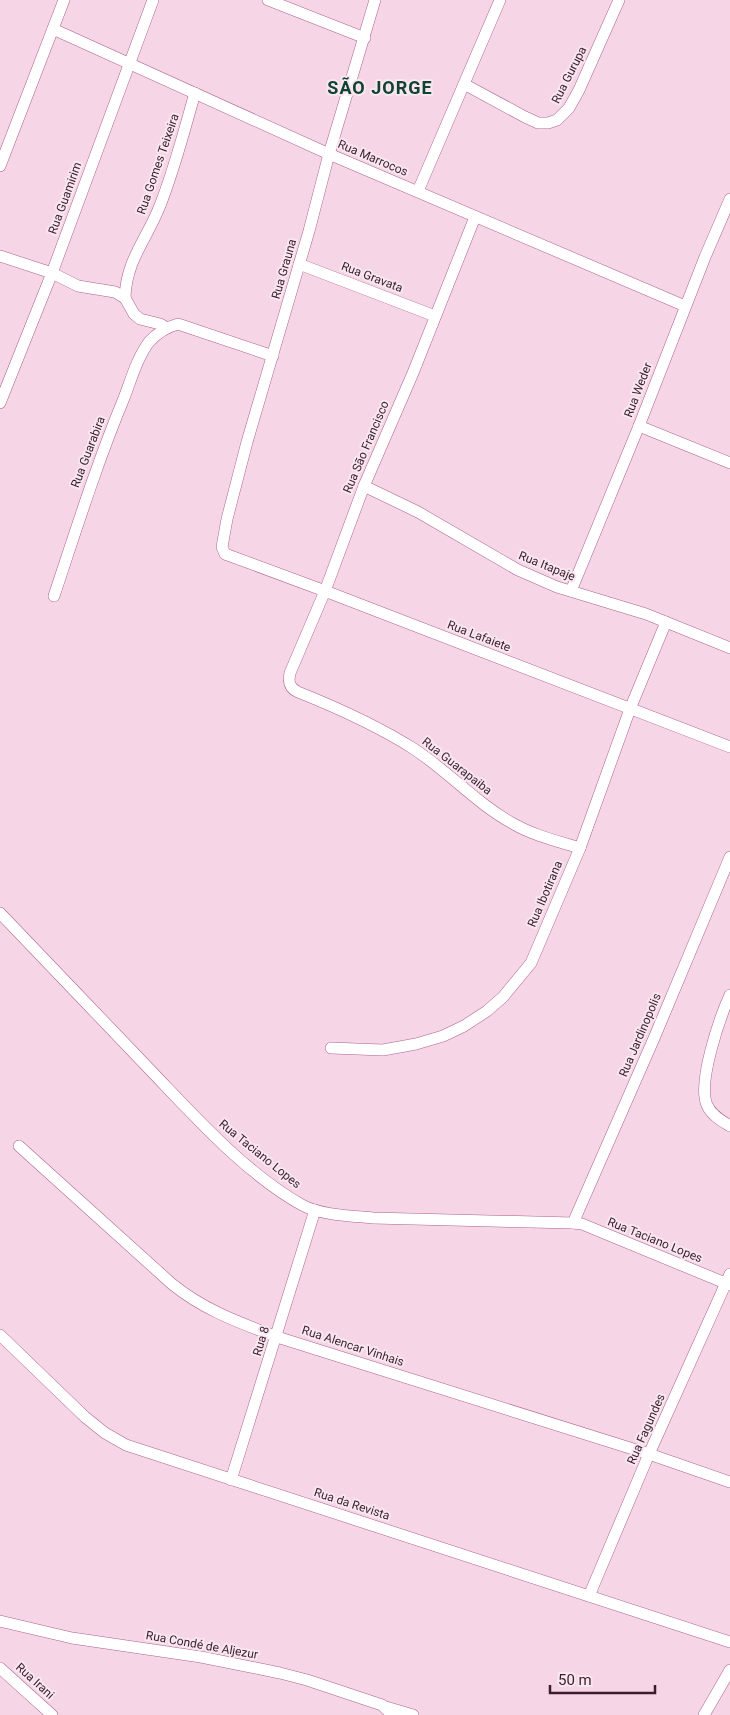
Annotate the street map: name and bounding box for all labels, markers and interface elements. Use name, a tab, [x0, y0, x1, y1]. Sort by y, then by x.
street label: Rua Gurupa	[549, 44, 589, 106]
district label: SÃO JORGE	[327, 77, 433, 98]
street label: Rua Gomes Teixeira	[134, 112, 182, 216]
street label: Rua Marrocos	[336, 137, 410, 179]
street label: Rua Guamirim	[45, 160, 85, 236]
street label: Rua Grauna	[269, 237, 299, 301]
street label: Rua Gravata	[339, 259, 405, 295]
street label: Rua Weder	[621, 361, 655, 419]
street label: Rua São Francisco	[340, 399, 392, 495]
street label: Rua Guarabira	[68, 414, 108, 490]
street label: Rua Itapaje	[517, 548, 577, 584]
street label: Rua Lafaiete	[445, 617, 513, 655]
street label: Rua Guarapaiba	[419, 734, 495, 798]
street label: Rua Ibotirana	[525, 859, 565, 929]
street label: Rua Jardinopolis	[616, 991, 664, 1079]
street label: Rua Taciano Lopes	[216, 1117, 304, 1191]
street label: Rua Taciano Lopes	[606, 1215, 704, 1265]
street label: Rua Alencar Vinhais	[300, 1323, 406, 1369]
street label: Rua 8	[250, 1324, 272, 1358]
street label: Rua Fagundes	[624, 1392, 668, 1466]
street label: Rua da Revista	[312, 1485, 392, 1523]
street label: Rua Condé de Aljezur	[145, 1628, 259, 1662]
street label: Rua Irani	[13, 1660, 57, 1702]
scale bar	[550, 1662, 655, 1694]
text: 50 m	[558, 1671, 592, 1689]

